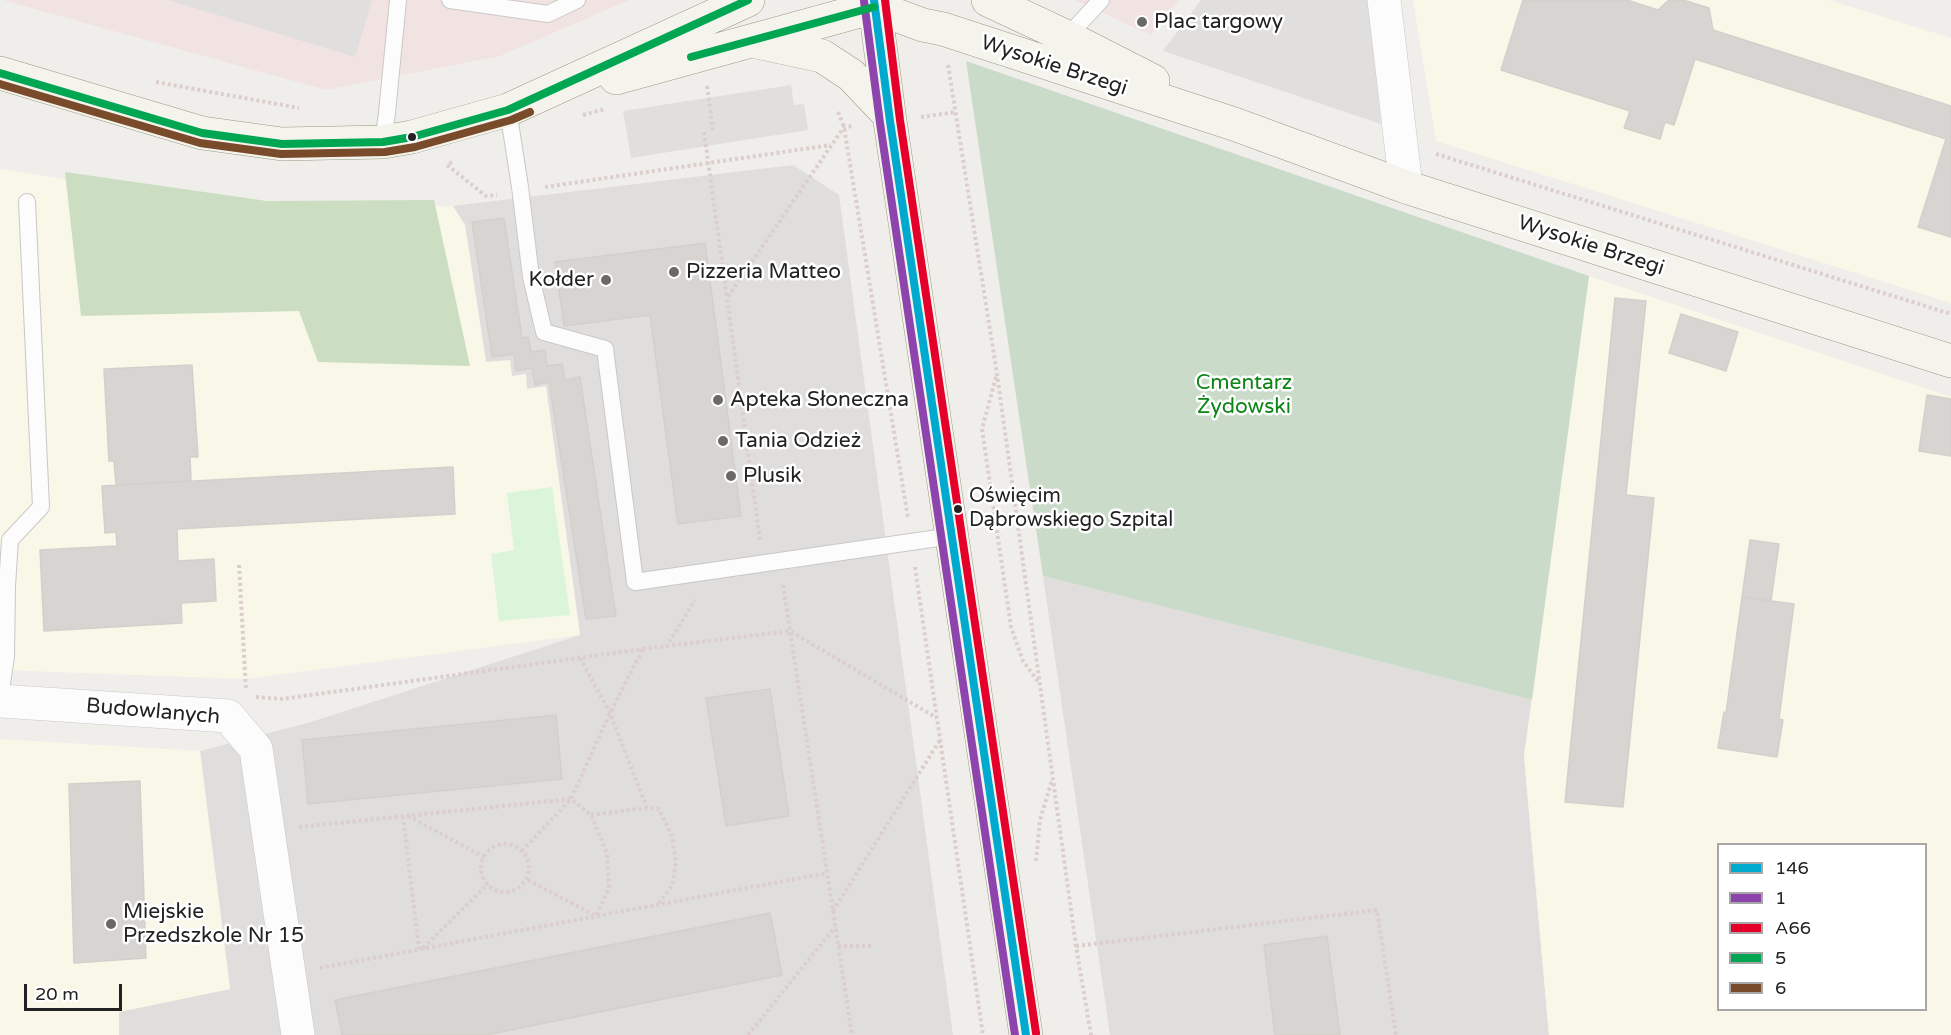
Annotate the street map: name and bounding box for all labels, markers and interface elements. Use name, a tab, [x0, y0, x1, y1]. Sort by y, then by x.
place label: Plac targowy	[1154, 9, 1283, 35]
marker: Plac targowy	[1135, 15, 1149, 29]
street label: Wysokie Brzegi	[978, 30, 1130, 102]
unlabelled marker	[406, 131, 418, 143]
street label: Wysokie Brzegi	[1515, 210, 1667, 282]
place label: Pizzeria Matteo	[686, 259, 841, 285]
marker: Pizzeria Matteo	[667, 265, 681, 279]
place label: Kołder	[529, 267, 594, 293]
marker: Kołder	[599, 273, 613, 287]
park label: Cmentarz Żydowski	[1196, 370, 1292, 420]
place label: Apteka Słoneczna	[730, 387, 909, 413]
marker: Apteka Słoneczna	[711, 393, 725, 407]
place label: Tania Odzież	[735, 428, 861, 454]
marker: Tania Odzież	[716, 434, 730, 448]
place label: Plusik	[743, 463, 802, 489]
marker: Plusik	[724, 469, 738, 483]
place label: Oświęcim Dąbrowskiego Szpital	[969, 485, 1173, 532]
marker: Oświęcim Dąbrowskiego Szpital	[952, 503, 964, 515]
street label: Budowlanych	[85, 694, 221, 730]
legend	[1717, 843, 1927, 1011]
text: 146	[1775, 857, 1809, 879]
text: 1	[1775, 887, 1786, 909]
place label: Miejskie Przedszkole Nr 15	[123, 899, 304, 949]
marker: Miejskie Przedszkole Nr 15	[104, 917, 118, 931]
text: A66	[1775, 917, 1811, 939]
text: 5	[1775, 947, 1786, 969]
scale bar	[27, 972, 124, 1010]
text: 6	[1775, 977, 1786, 999]
text: 20 m	[35, 983, 79, 1005]

